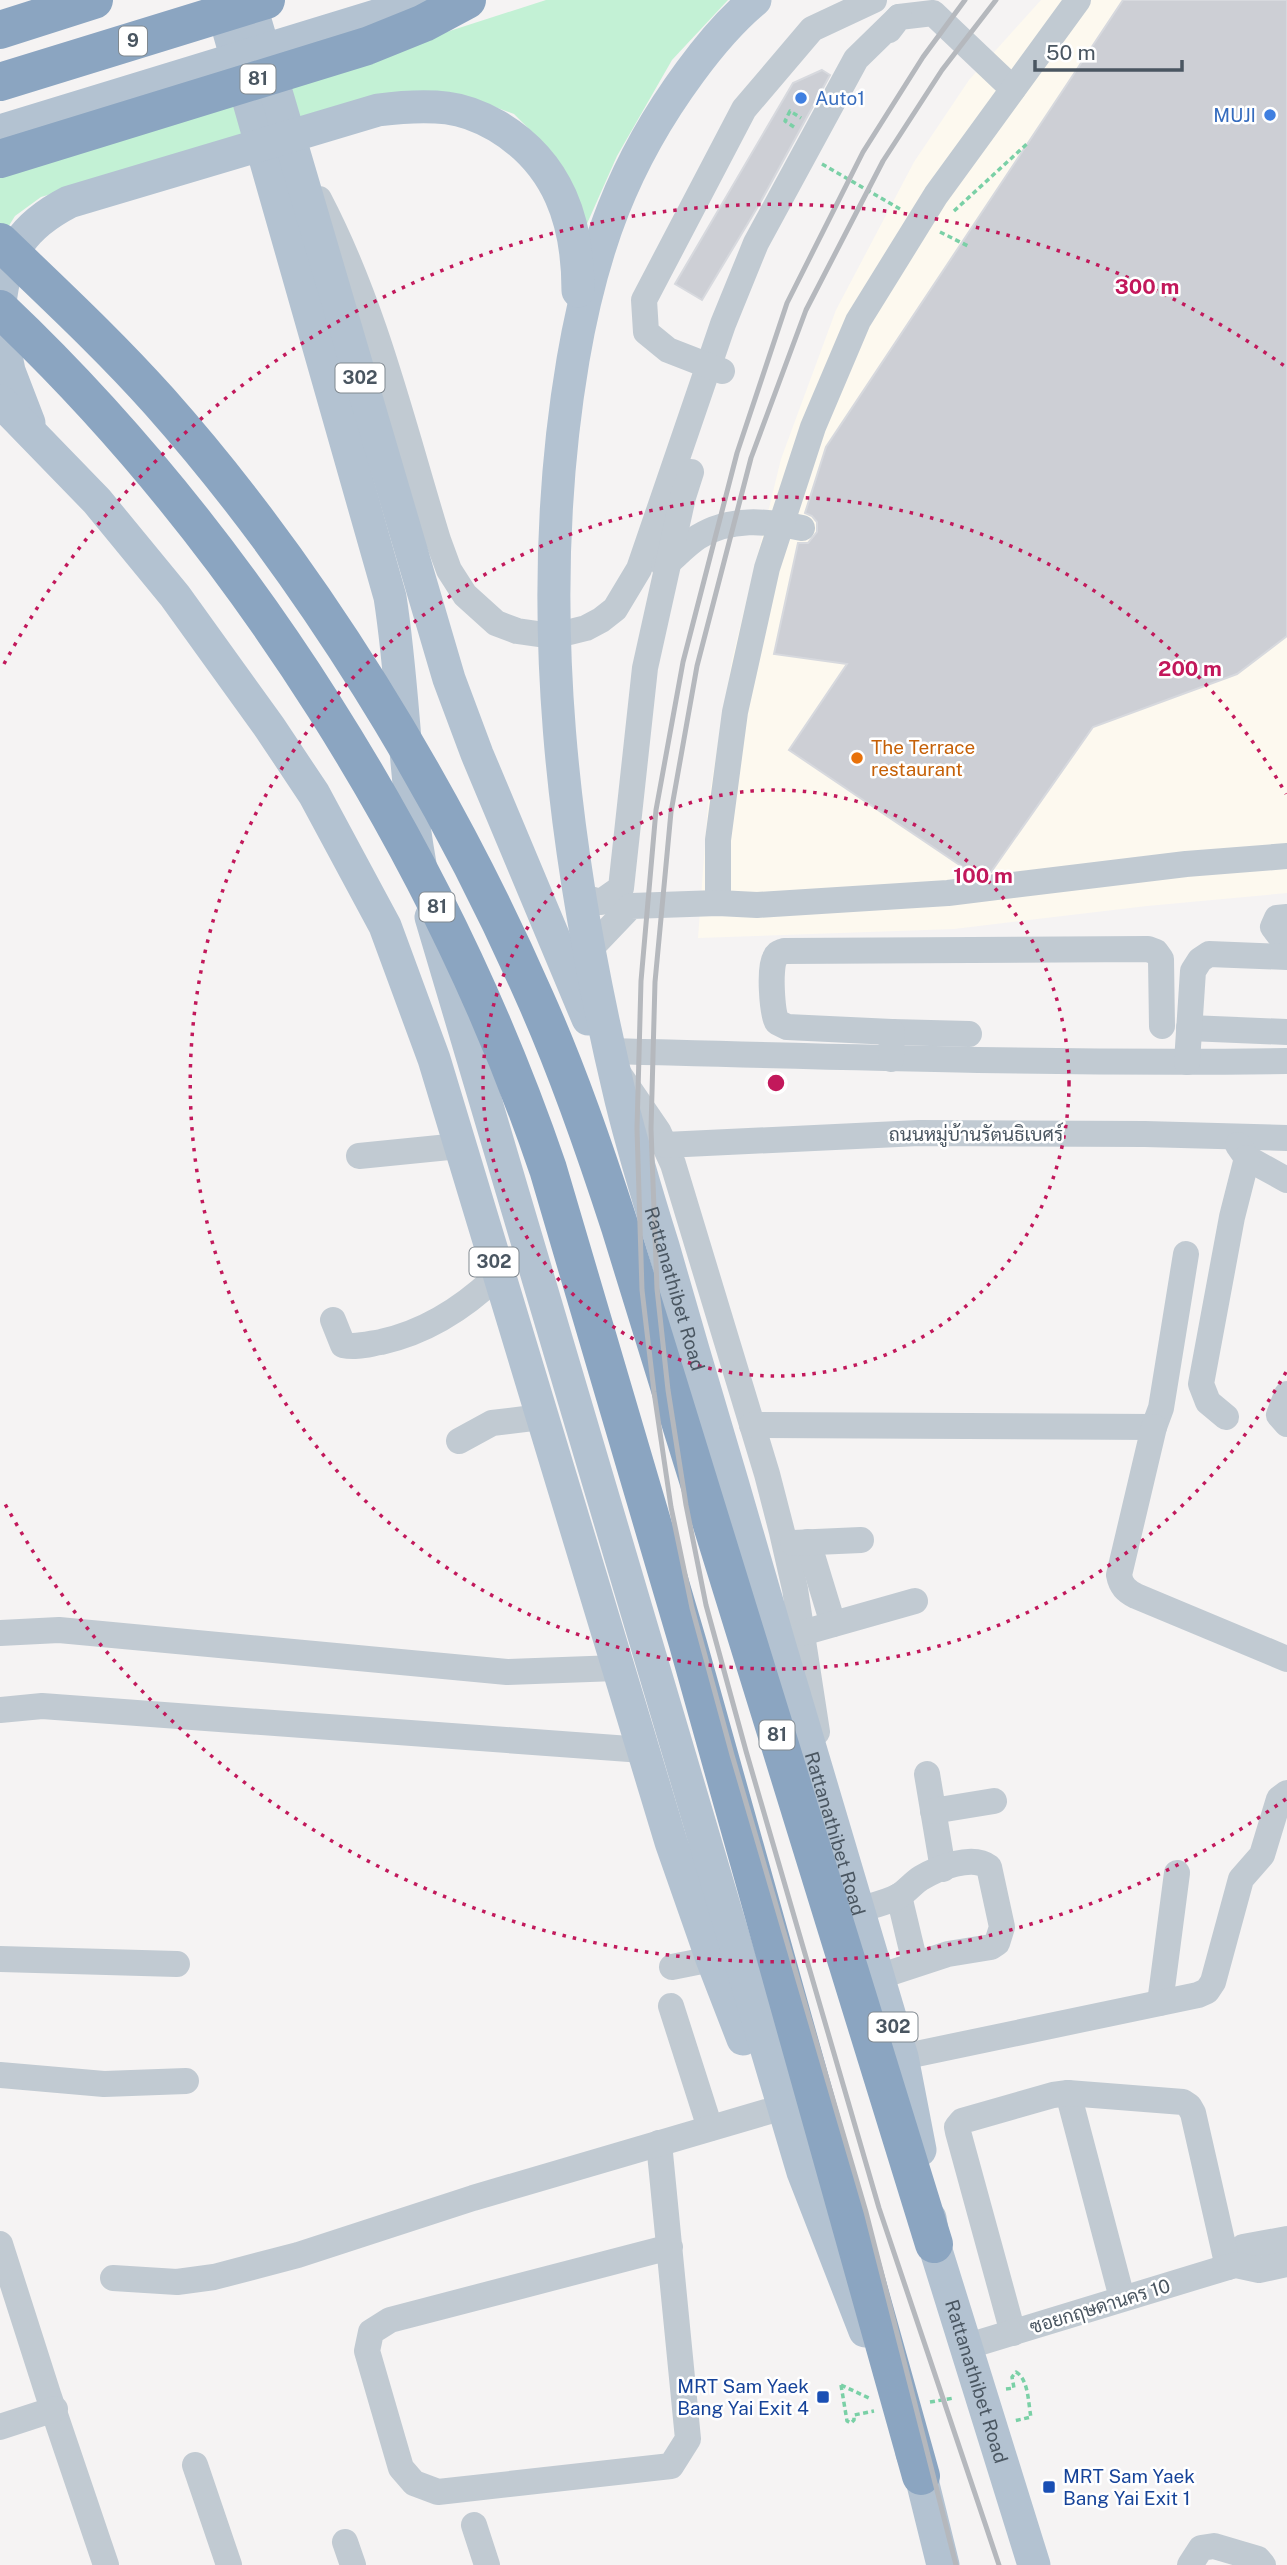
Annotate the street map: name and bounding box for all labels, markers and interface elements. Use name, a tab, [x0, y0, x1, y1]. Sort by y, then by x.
road number: 9	[119, 26, 147, 56]
scale bar	[1035, 28, 1182, 72]
text: 50 m	[1046, 40, 1096, 65]
road number: 81	[240, 64, 276, 94]
place label: Auto1	[815, 87, 865, 109]
marker: Auto1	[793, 90, 809, 106]
place label: MUJI	[1213, 104, 1256, 126]
marker: MUJI	[1262, 107, 1278, 123]
text: 300 m	[1115, 274, 1179, 299]
road number: 302	[336, 364, 384, 392]
text: 200 m	[1158, 656, 1222, 681]
place label: The Terrace restaurant	[871, 736, 975, 780]
marker: The Terrace restaurant	[849, 750, 865, 766]
text: 100 m	[953, 863, 1013, 888]
road number: 81	[420, 893, 454, 922]
centre of rings	[764, 1071, 788, 1095]
street label: ถนนหมู่บ้านรัตนธิเบศร์	[889, 1122, 1063, 1148]
street label: Rattanathibet Road	[640, 1204, 710, 1373]
road number: 302	[470, 1247, 518, 1276]
road number: 81	[760, 1720, 794, 1750]
street label: Rattanathibet Road	[801, 1749, 870, 1918]
road number: 302	[868, 2012, 917, 2041]
street label: ซอยกฤษดานคร 10	[1027, 2274, 1173, 2339]
street label: Rattanathibet Road	[941, 2297, 1013, 2466]
place label: MRT Sam Yaek Bang Yai Exit 4	[677, 2375, 809, 2419]
marker: MRT Sam Yaek Bang Yai Exit 4	[815, 2389, 831, 2405]
place label: MRT Sam Yaek Bang Yai Exit 1	[1063, 2465, 1195, 2509]
marker: MRT Sam Yaek Bang Yai Exit 1	[1041, 2479, 1057, 2495]

